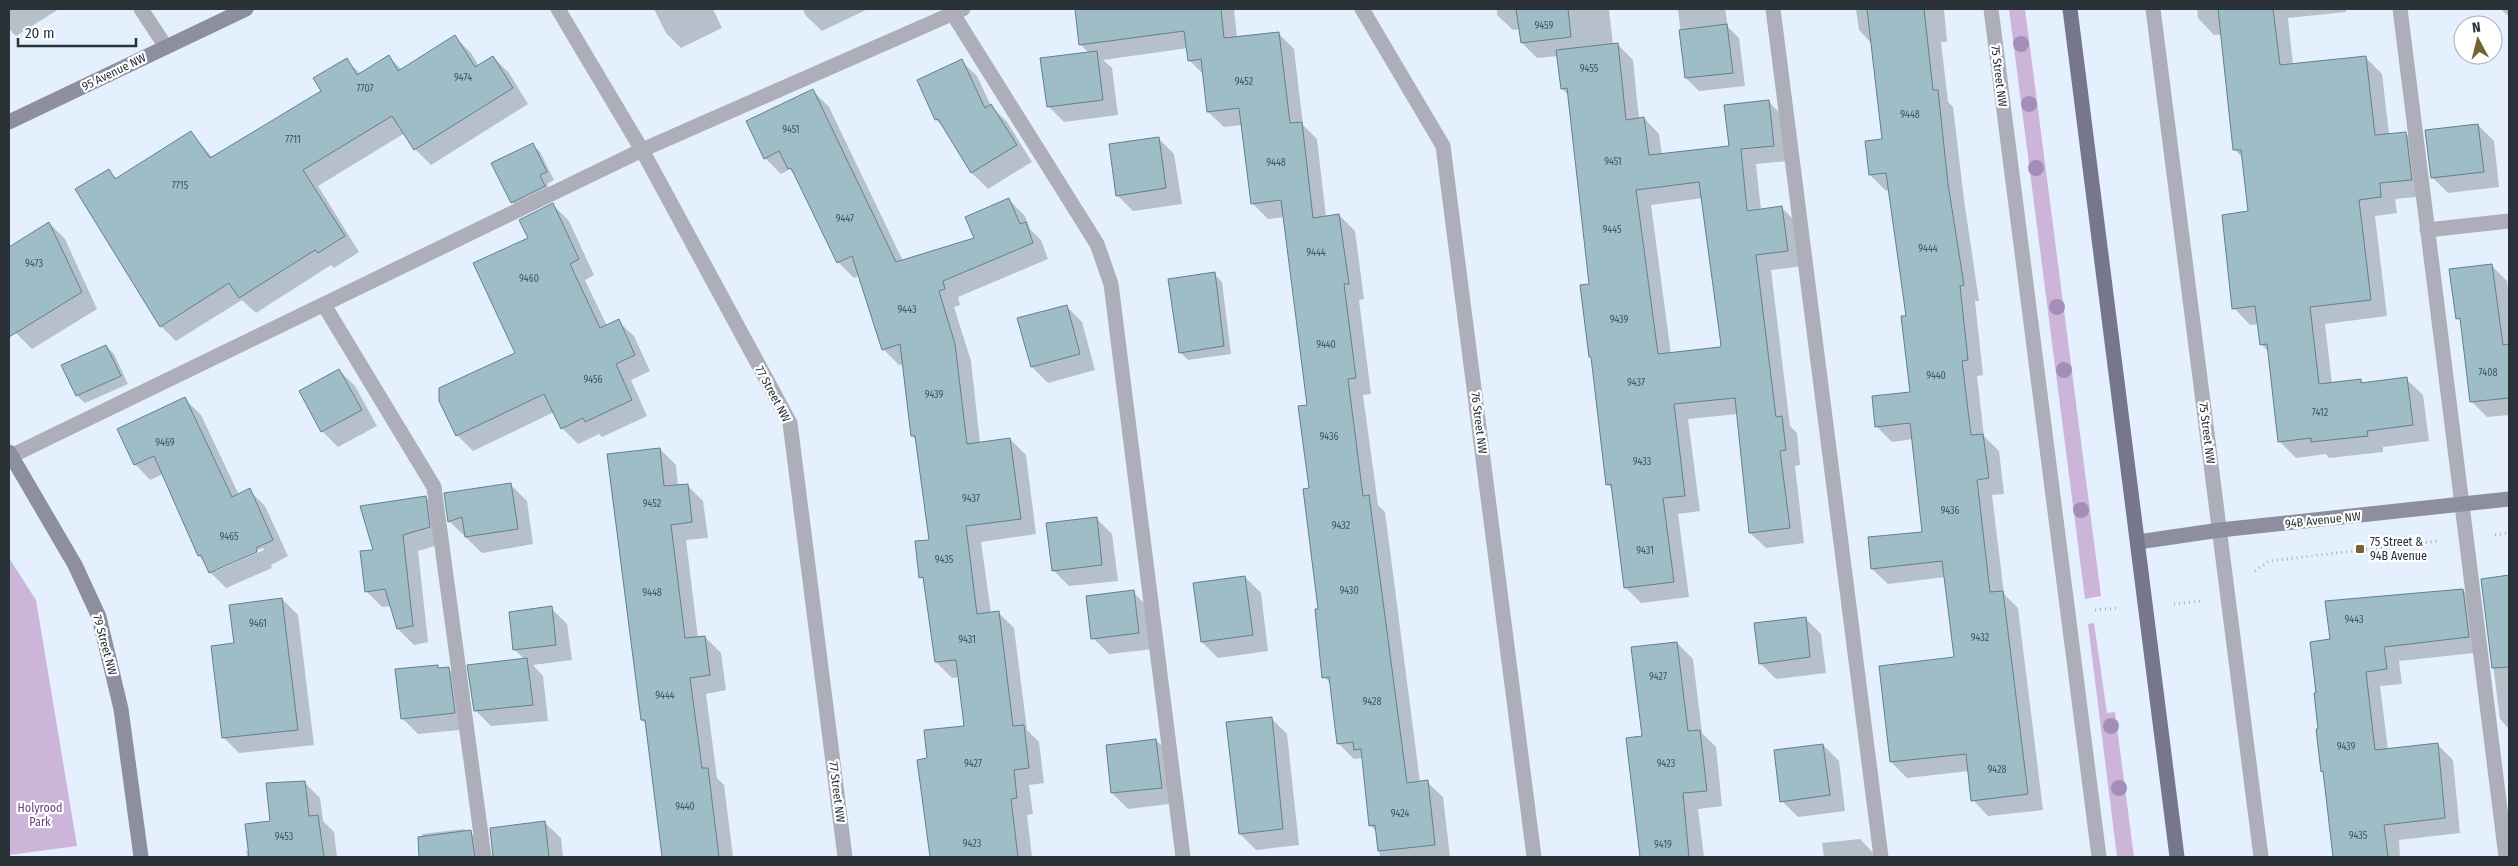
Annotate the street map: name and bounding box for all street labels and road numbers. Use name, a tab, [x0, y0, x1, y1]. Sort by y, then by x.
street label: 75 Street NW	[1988, 45, 2010, 107]
street label: 95 Avenue NW	[80, 51, 148, 93]
street label: 77 Street NW	[752, 364, 794, 424]
street label: 76 Street NW	[1468, 391, 1490, 455]
street label: 75 Street NW	[2196, 402, 2218, 464]
street label: 94B Avenue NW	[2284, 509, 2362, 531]
street label: 79 Street NW	[90, 613, 120, 677]
street label: 77 Street NW	[826, 761, 848, 823]

